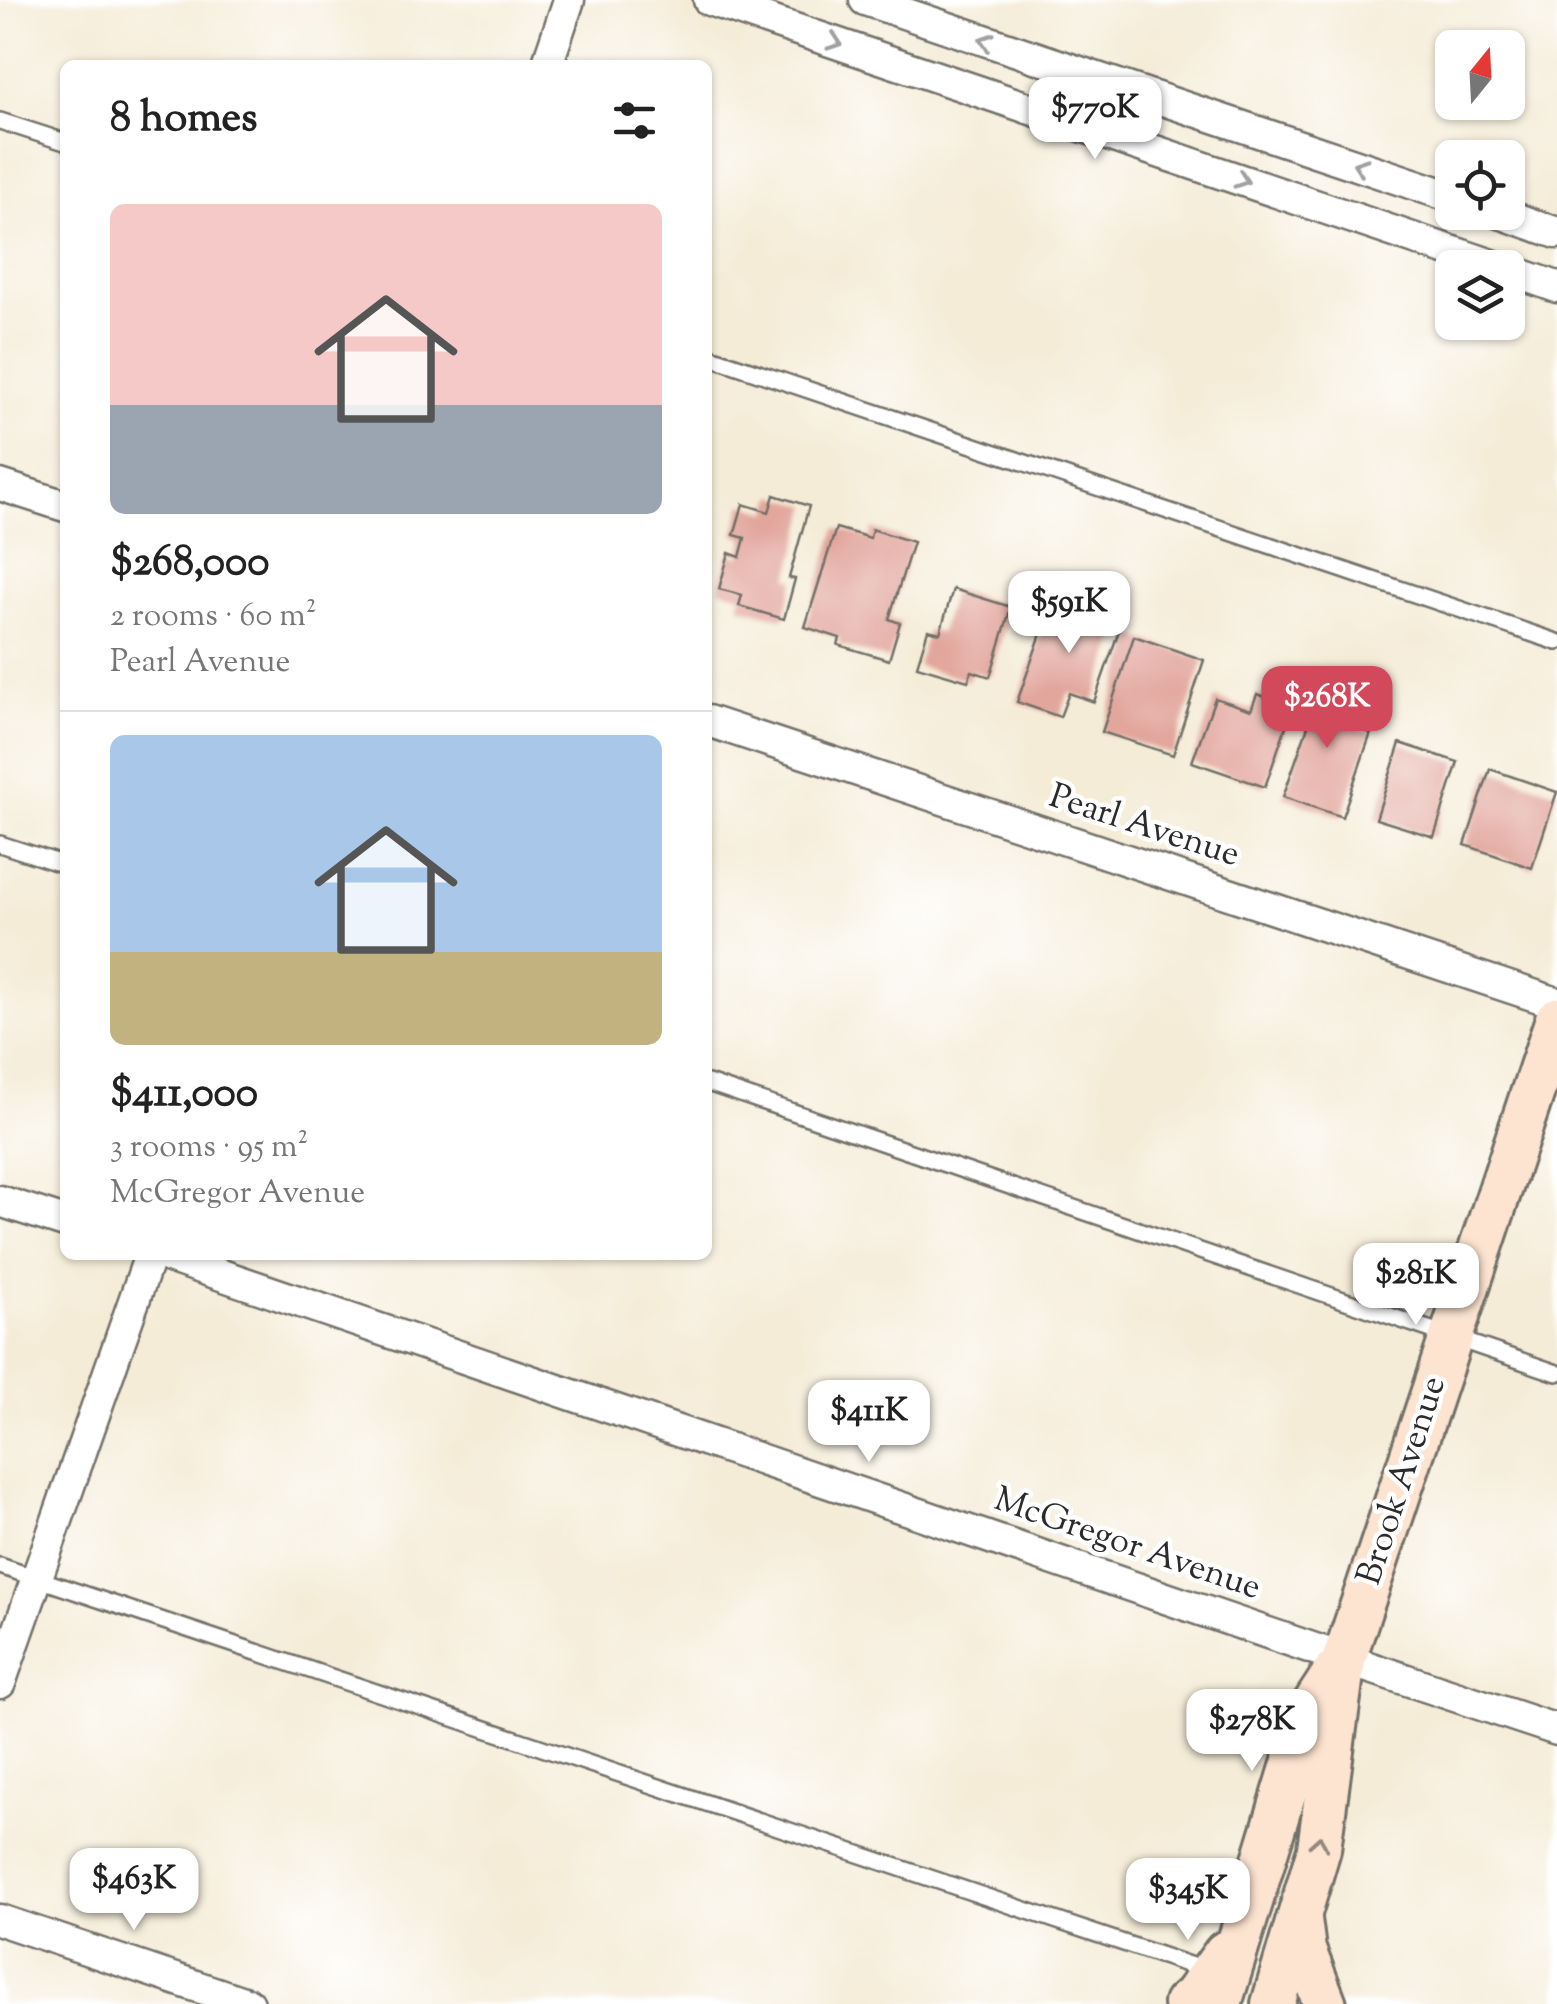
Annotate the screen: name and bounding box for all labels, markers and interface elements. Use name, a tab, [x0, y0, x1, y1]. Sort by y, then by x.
north arrow	[1435, 30, 1525, 120]
map controls	[1435, 30, 1525, 340]
one-way arrow	[825, 31, 842, 51]
one-way arrow	[978, 32, 995, 52]
pin: $770K	[1025, 77, 1165, 162]
text: $770K	[1051, 86, 1139, 132]
text: 8 homes	[110, 90, 258, 150]
icon: filters	[607, 93, 662, 148]
button: locate	[1435, 140, 1525, 230]
one-way arrow	[1352, 158, 1369, 178]
one-way arrow	[1232, 168, 1250, 189]
button: layers	[1435, 250, 1525, 340]
icon: home	[296, 269, 476, 449]
text: $268,000	[110, 534, 269, 594]
pin: $591K	[999, 571, 1139, 656]
text: $591K	[1030, 580, 1108, 626]
text: 2 rooms · 60 m²	[110, 594, 316, 640]
text: Pearl Avenue	[110, 640, 290, 686]
pin: $268K	[1257, 666, 1397, 751]
text: $268K	[1283, 675, 1371, 721]
street label: Pearl Avenue	[1042, 772, 1246, 882]
icon: home	[296, 800, 476, 980]
text: $411,000	[110, 1065, 258, 1125]
text: 3 rooms · 95 m²	[110, 1125, 308, 1171]
text: McGregor Avenue	[110, 1171, 365, 1217]
pin: $281K	[1346, 1243, 1486, 1328]
text: $281K	[1375, 1252, 1457, 1298]
street label: Brook Avenue	[1345, 1370, 1461, 1592]
pin: $411K	[799, 1380, 939, 1465]
text: $411K	[830, 1389, 908, 1435]
street label: McGregor Avenue	[987, 1475, 1267, 1615]
pin: $278K	[1182, 1689, 1322, 1774]
text: $278K	[1208, 1698, 1296, 1744]
one-way arrow	[1308, 1835, 1329, 1851]
pin: $463K	[64, 1848, 204, 1933]
text: $463K	[92, 1857, 176, 1903]
pin: $345K	[1118, 1858, 1258, 1943]
text: $345K	[1148, 1867, 1228, 1913]

